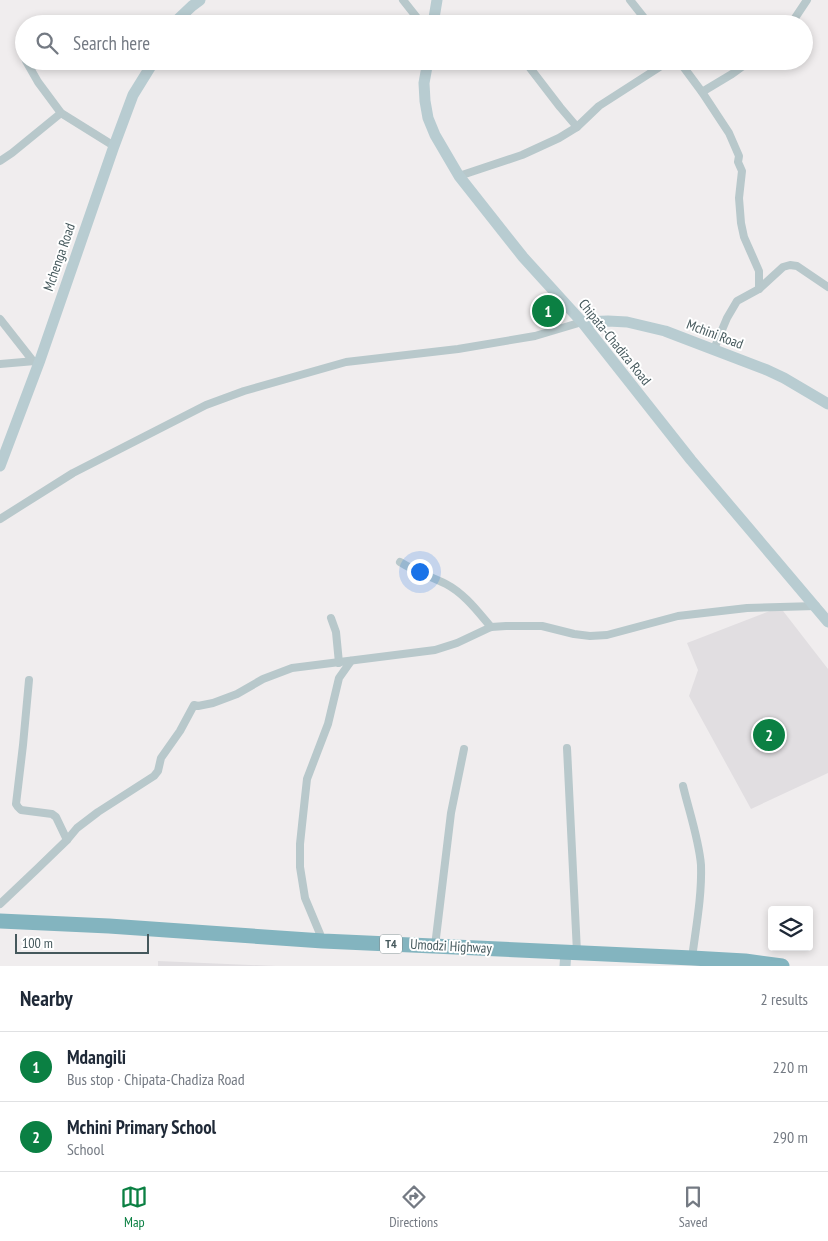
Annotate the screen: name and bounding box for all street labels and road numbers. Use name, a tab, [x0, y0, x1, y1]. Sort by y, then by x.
street label: Mchenga Road	[39, 221, 79, 293]
street label: Chipata-Chadiza Road	[575, 295, 655, 389]
street label: Mchini Road	[684, 315, 746, 353]
road number: T4	[380, 934, 402, 954]
street label: Umodzi Highway	[410, 935, 493, 957]

